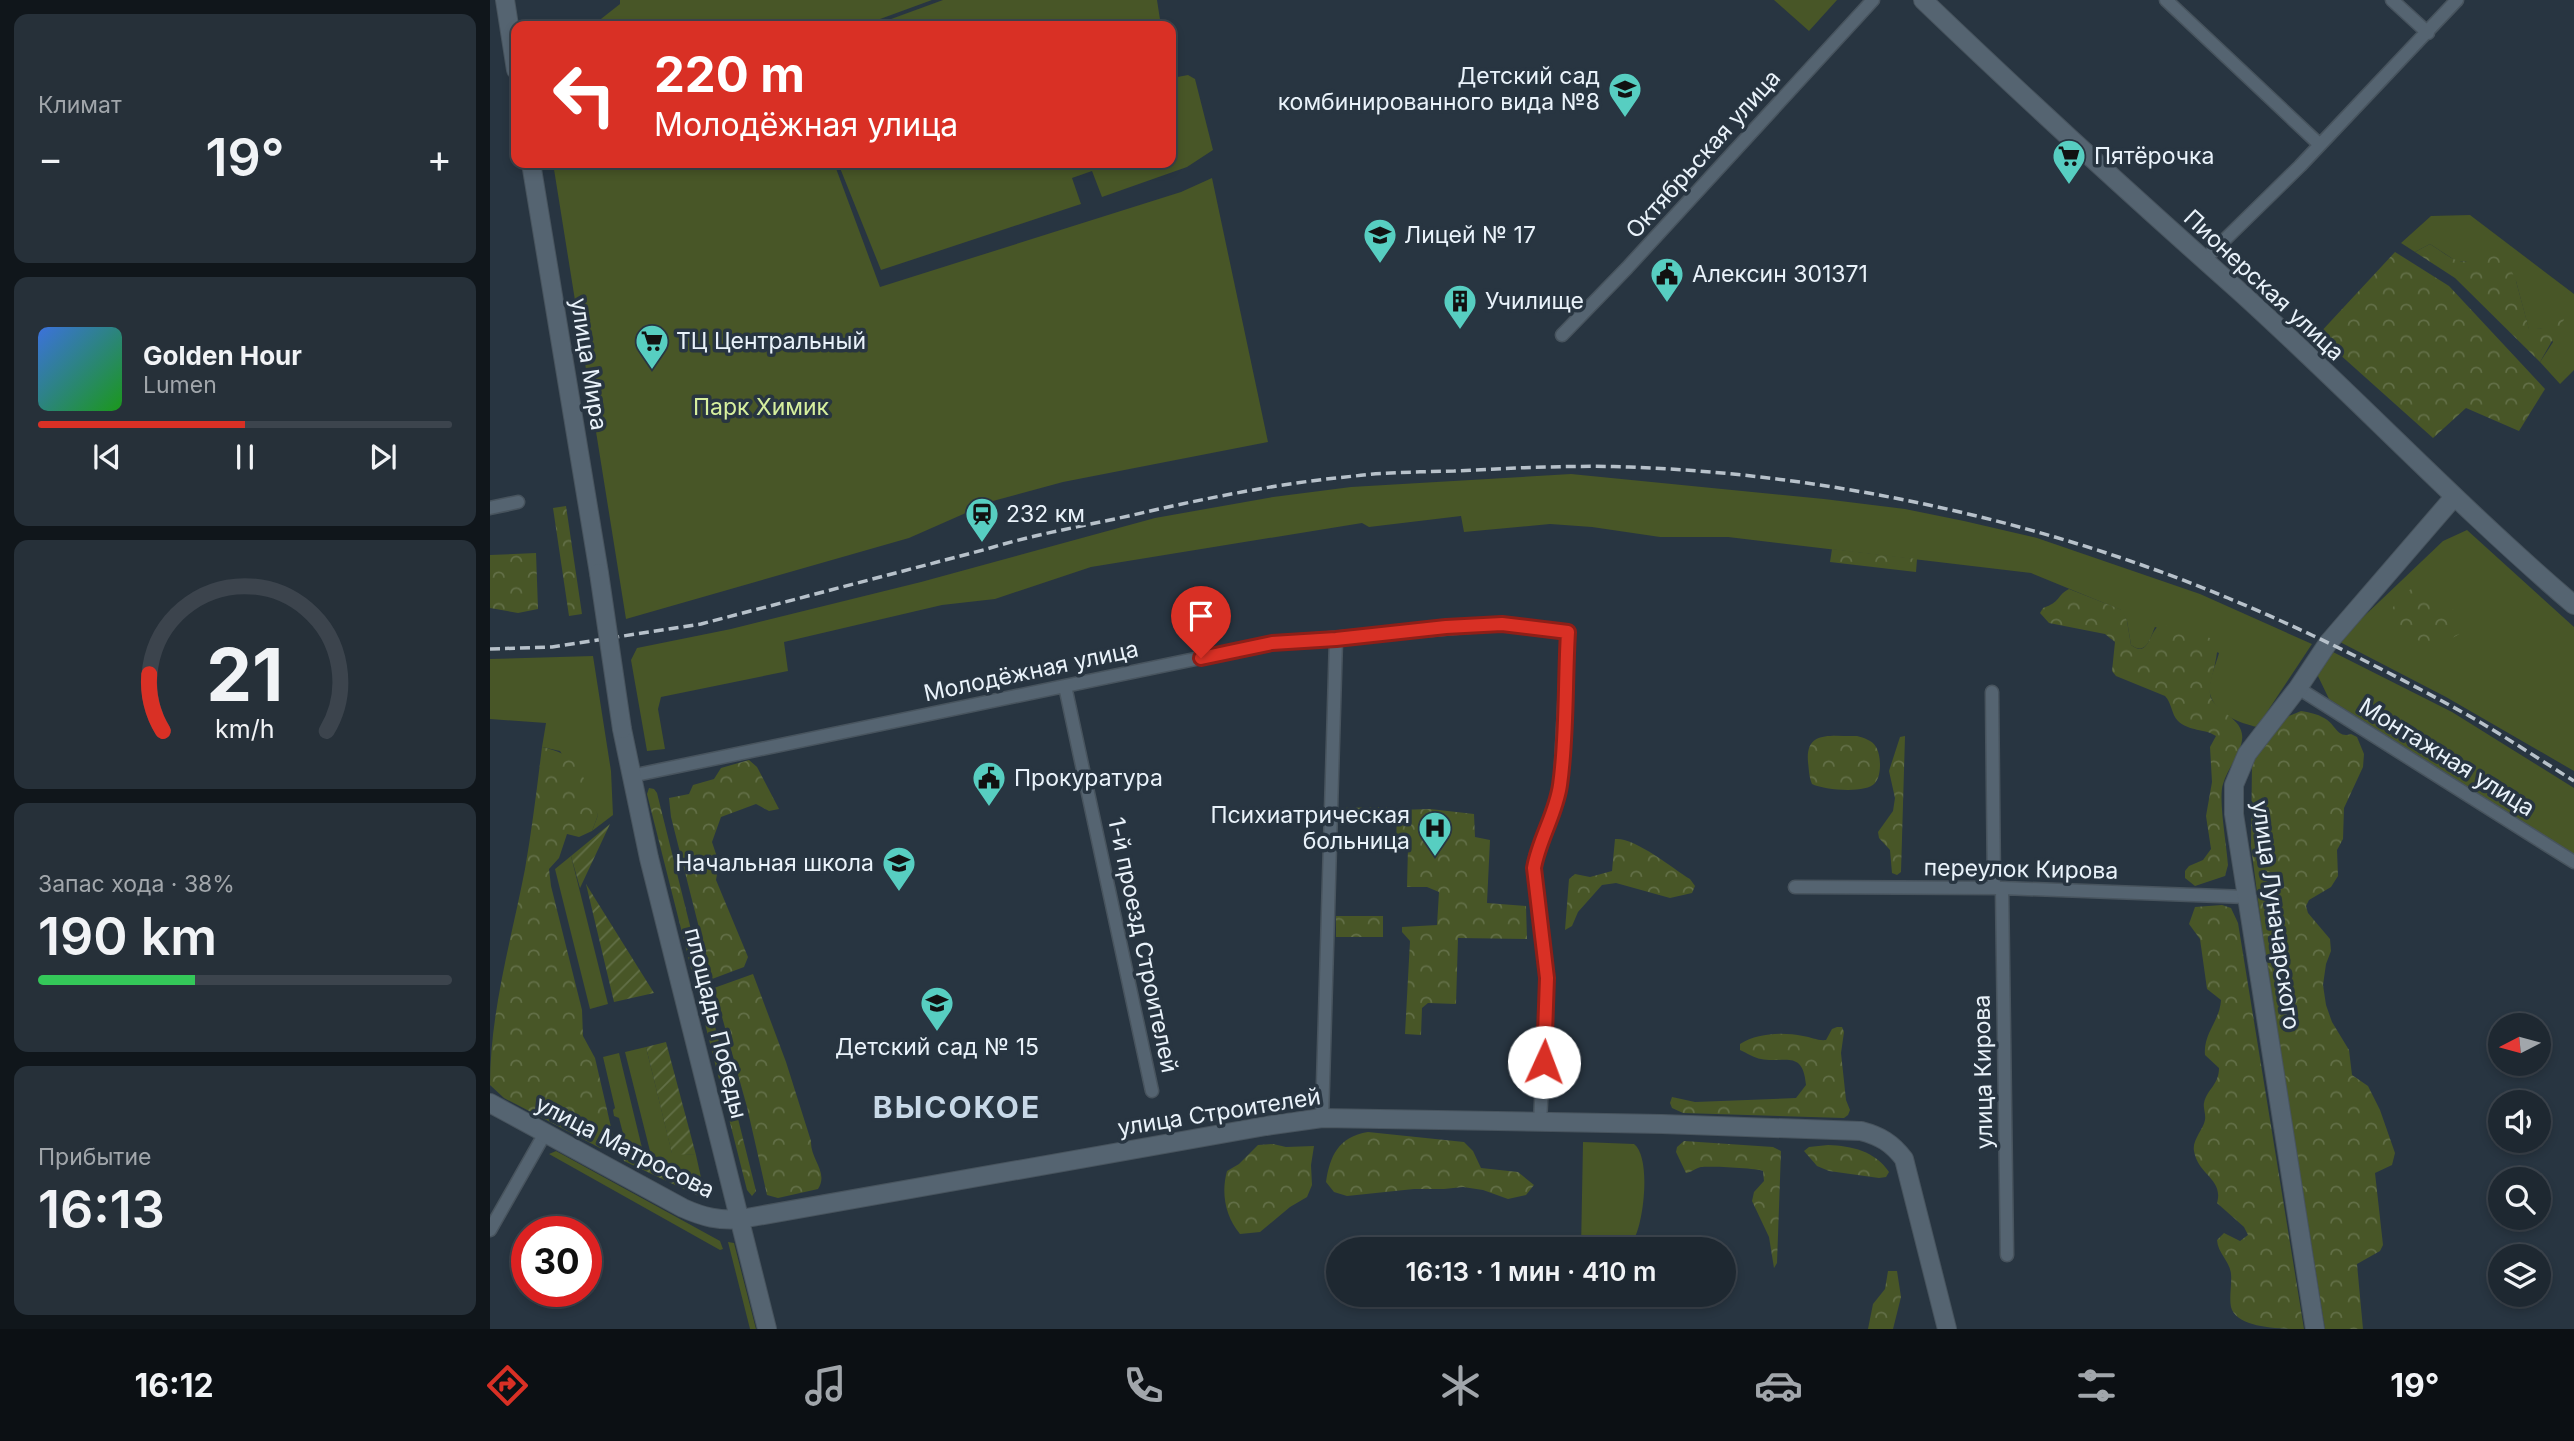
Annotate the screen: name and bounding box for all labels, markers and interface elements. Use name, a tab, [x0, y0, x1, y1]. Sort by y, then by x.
text: 220 m	[654, 45, 805, 104]
icon: left	[539, 49, 630, 140]
place label: Детский сад комбинированного вида №8	[1278, 62, 1600, 116]
street label: Октябрьская улица	[1620, 64, 1786, 244]
school or university icon: Детский сад комбинированного вида №8	[1606, 70, 1644, 119]
text: Климат	[38, 91, 122, 119]
text: Молодёжная улица	[654, 105, 958, 144]
text: 19°	[205, 126, 285, 189]
text: −	[38, 135, 63, 181]
text: +	[427, 135, 452, 181]
supermarket icon: Пятёрочка	[2050, 137, 2088, 186]
place label: Пятёрочка	[2094, 142, 2214, 170]
street label: Пионерская улица	[2178, 204, 2350, 366]
school or university icon: Лицей № 17	[1361, 216, 1399, 265]
place label: Лицей № 17	[1404, 221, 1536, 249]
public building icon: Алексин 301371	[1648, 255, 1686, 304]
place label: Алексин 301371	[1692, 260, 1868, 288]
building icon: Училище	[1441, 282, 1479, 331]
place label: Училище	[1485, 287, 1584, 315]
street label: улица Мира	[565, 296, 613, 432]
supermarket icon: ТЦ Центральный	[633, 322, 671, 371]
place label: ТЦ Центральный	[676, 327, 866, 355]
text: Golden Hour	[143, 340, 302, 371]
text: Lumen	[143, 371, 217, 399]
park label: Парк Химик	[693, 393, 830, 421]
icon: previous	[88, 438, 126, 476]
icon: pause	[226, 438, 264, 476]
icon: next	[364, 438, 402, 476]
station icon: 232 км	[963, 495, 1001, 544]
place label: 232 км	[1006, 500, 1085, 528]
pin	[1171, 586, 1231, 658]
icon: arrive	[1182, 597, 1220, 635]
text: 21	[206, 630, 284, 719]
street label: Молодёжная улица	[921, 635, 1141, 707]
street label: Монтажная улица	[2354, 692, 2540, 822]
text: km/h	[215, 713, 275, 743]
public building icon: Прокуратура	[970, 759, 1008, 808]
place label: Прокуратура	[1014, 764, 1163, 792]
street label: улица Луначарского	[2246, 799, 2306, 1031]
place label: Психиатрическая больница	[1210, 801, 1410, 855]
hospital icon: Психиатрическая больница	[1416, 809, 1454, 858]
street label: 1-й проезд Строителей	[1102, 815, 1184, 1075]
school or university icon: Начальная школа	[880, 844, 918, 893]
place label: Начальная школа	[675, 849, 874, 877]
street label: переулок Кирова	[1923, 853, 2119, 885]
text: Запас хода · 38%	[38, 870, 235, 898]
text: 190 km	[38, 905, 217, 968]
street label: площадь Победы	[679, 925, 753, 1121]
school or university icon: Детский сад № 15	[918, 984, 956, 1033]
street label: улица Кирова	[1968, 994, 1998, 1150]
north arrow	[2488, 1013, 2552, 1076]
map controls	[2488, 1013, 2551, 1307]
position arrow	[1507, 1025, 1581, 1099]
place label: Детский сад № 15	[835, 1033, 1039, 1061]
street label: улица Строителей	[1115, 1082, 1323, 1142]
district label: ВЫСОКОЕ	[873, 1089, 1041, 1125]
street label: улица Матросова	[531, 1090, 719, 1204]
button: sound	[2488, 1090, 2551, 1153]
text: Прибытие	[38, 1143, 151, 1171]
button: search	[2488, 1167, 2551, 1230]
text: 16:13	[38, 1178, 165, 1241]
speed limit sign: 30	[511, 1216, 602, 1307]
button: layers	[2488, 1244, 2551, 1307]
text: 16:13 · 1 мин · 410 m	[1406, 1256, 1656, 1287]
icon: directions	[483, 1361, 532, 1410]
icon: music	[801, 1361, 850, 1410]
icon: phone	[1119, 1361, 1168, 1410]
icon: climate	[1436, 1361, 1485, 1410]
icon: car	[1754, 1361, 1803, 1410]
icon: filters	[2072, 1361, 2121, 1410]
text: 16:12	[134, 1366, 214, 1405]
text: 19°	[2390, 1366, 2440, 1405]

